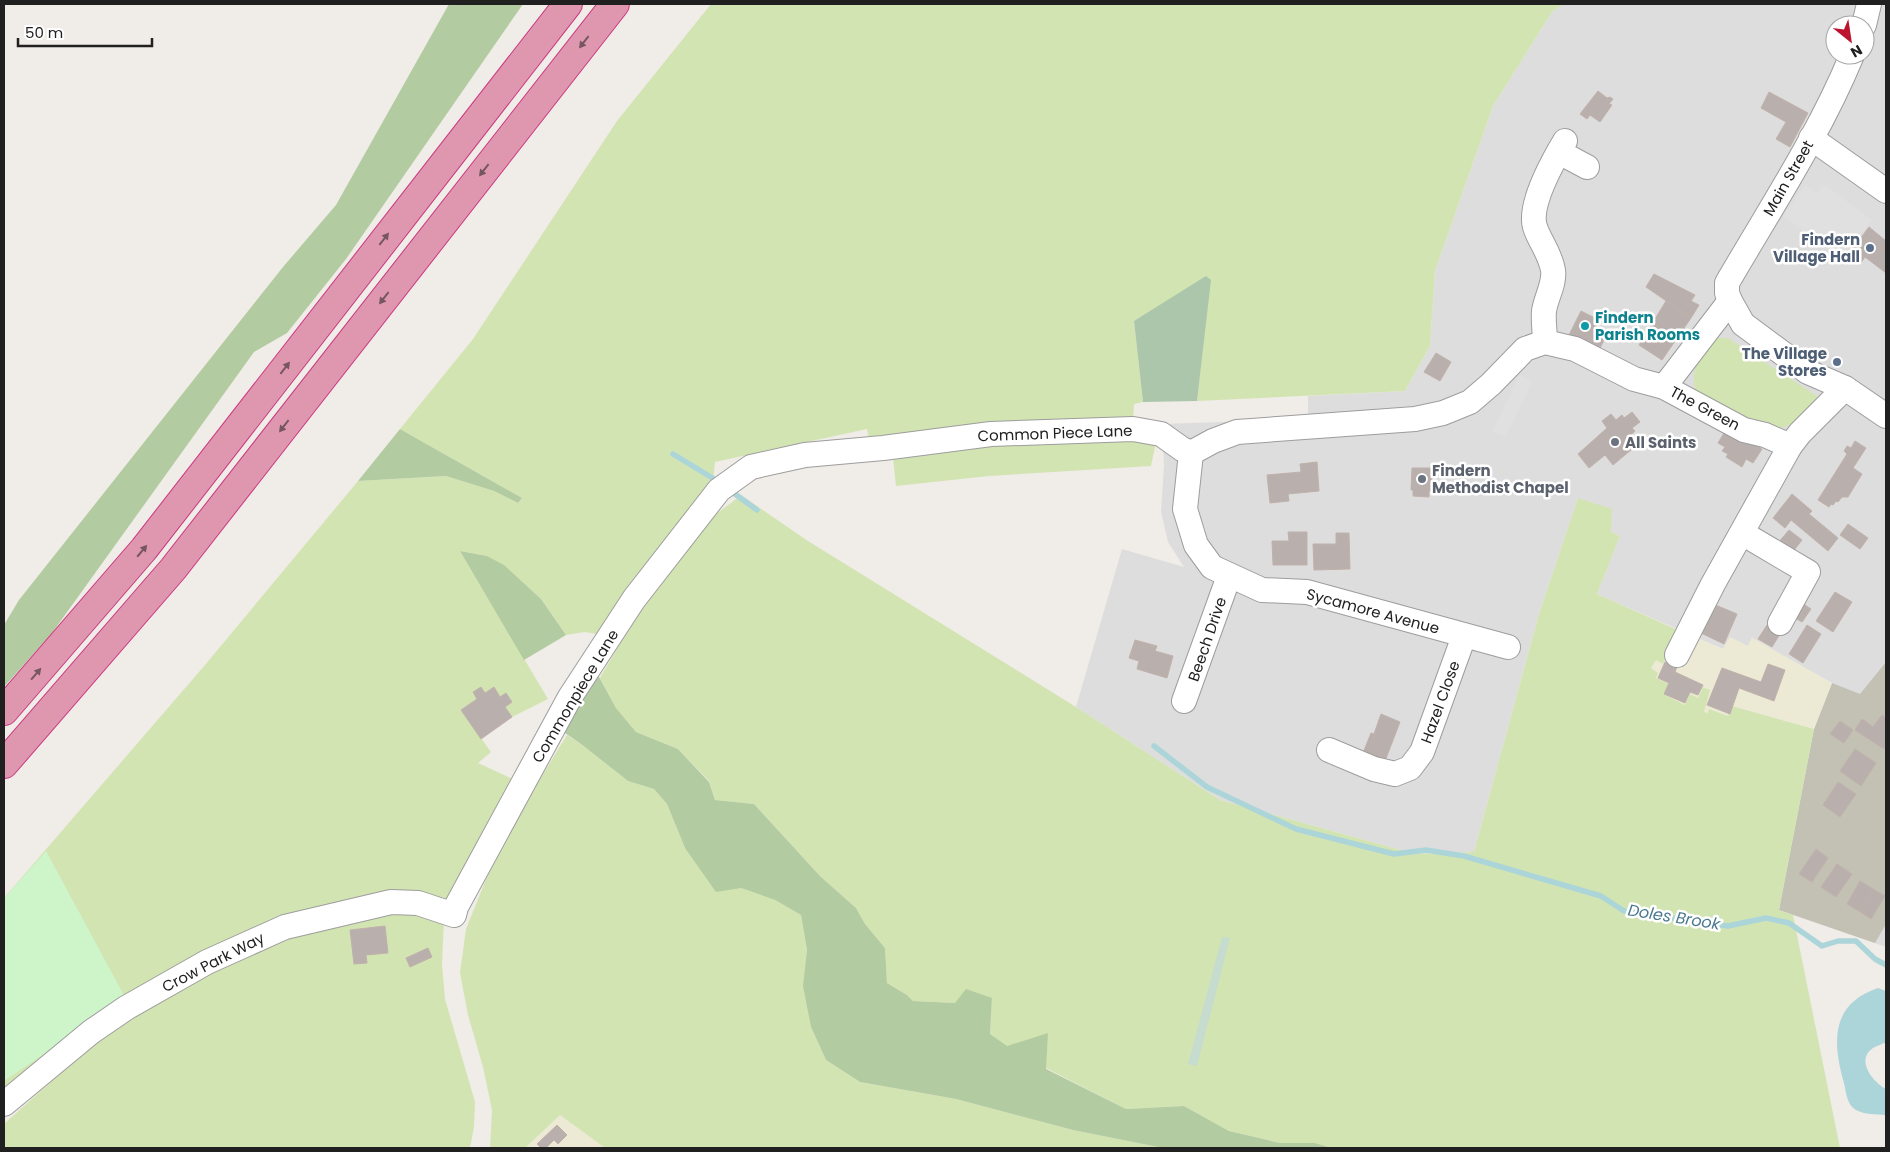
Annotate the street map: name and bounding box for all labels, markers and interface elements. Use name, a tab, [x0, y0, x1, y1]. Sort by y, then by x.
scale bar	[18, 15, 151, 47]
north arrow	[1825, 15, 1875, 65]
text: 50 m	[25, 22, 63, 43]
one-way arrow	[579, 35, 590, 48]
text: N	[1847, 40, 1866, 63]
street label: Main Street	[1758, 136, 1818, 220]
one-way arrow	[479, 163, 490, 176]
place label: Findern Village Hall	[1773, 229, 1860, 267]
one-way arrow	[379, 233, 390, 246]
marker: Findern Village Hall	[1864, 242, 1876, 254]
one-way arrow	[379, 291, 390, 304]
place label: Findern Parish Rooms	[1595, 307, 1700, 345]
marker: Findern Parish Rooms	[1579, 320, 1591, 332]
place label: The Village Stores	[1742, 343, 1827, 381]
marker: The Village Stores	[1831, 356, 1843, 368]
one-way arrow	[279, 362, 290, 375]
street label: The Green	[1666, 381, 1744, 435]
one-way arrow	[279, 419, 290, 432]
street label: Common Piece Lane	[977, 420, 1133, 446]
place label: All Saints	[1625, 432, 1697, 453]
marker: All Saints	[1609, 436, 1621, 448]
place label: Findern Methodist Chapel	[1432, 460, 1569, 498]
marker: Findern Methodist Chapel	[1416, 473, 1428, 485]
one-way arrow	[137, 545, 148, 558]
street label: Sycamore Avenue	[1304, 583, 1442, 639]
street label: Beech Drive	[1183, 594, 1231, 684]
street label: Commonpiece Lane	[527, 625, 623, 767]
street label: Hazel Close	[1415, 658, 1465, 746]
one-way arrow	[30, 668, 41, 681]
water label: Doles Brook	[1626, 898, 1722, 936]
street label: Crow Park Way	[158, 927, 268, 997]

